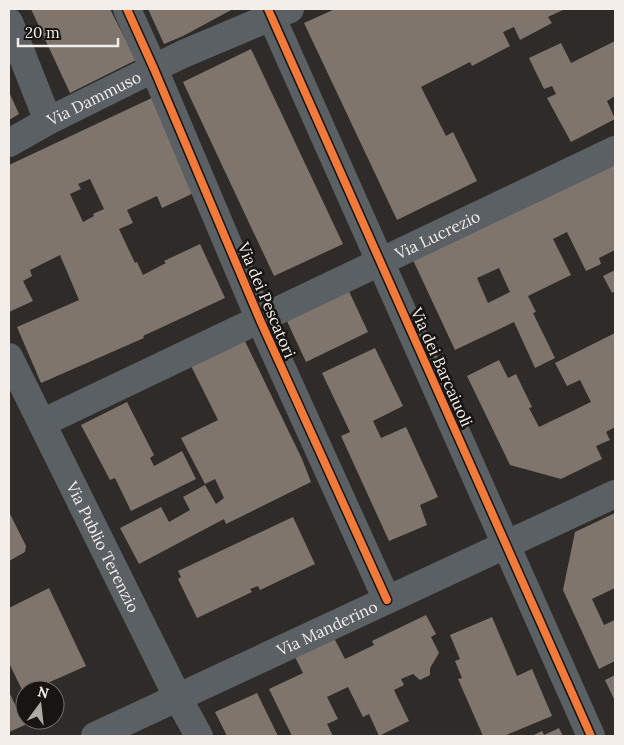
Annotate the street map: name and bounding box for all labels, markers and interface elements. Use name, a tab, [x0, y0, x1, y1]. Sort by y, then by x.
scale bar	[18, 15, 118, 47]
text: 20 m	[25, 23, 60, 42]
street label: Via Dammuso	[43, 67, 144, 130]
street label: Via Lucrezio	[391, 206, 483, 264]
street label: Via dei Pescatori	[233, 238, 300, 361]
street label: Via dei Barcaiuoli	[406, 303, 477, 430]
street label: Via Publio Terenzio	[62, 477, 144, 616]
street label: Via Manderino	[273, 596, 381, 660]
north arrow	[15, 680, 65, 730]
text: N	[36, 682, 51, 703]

